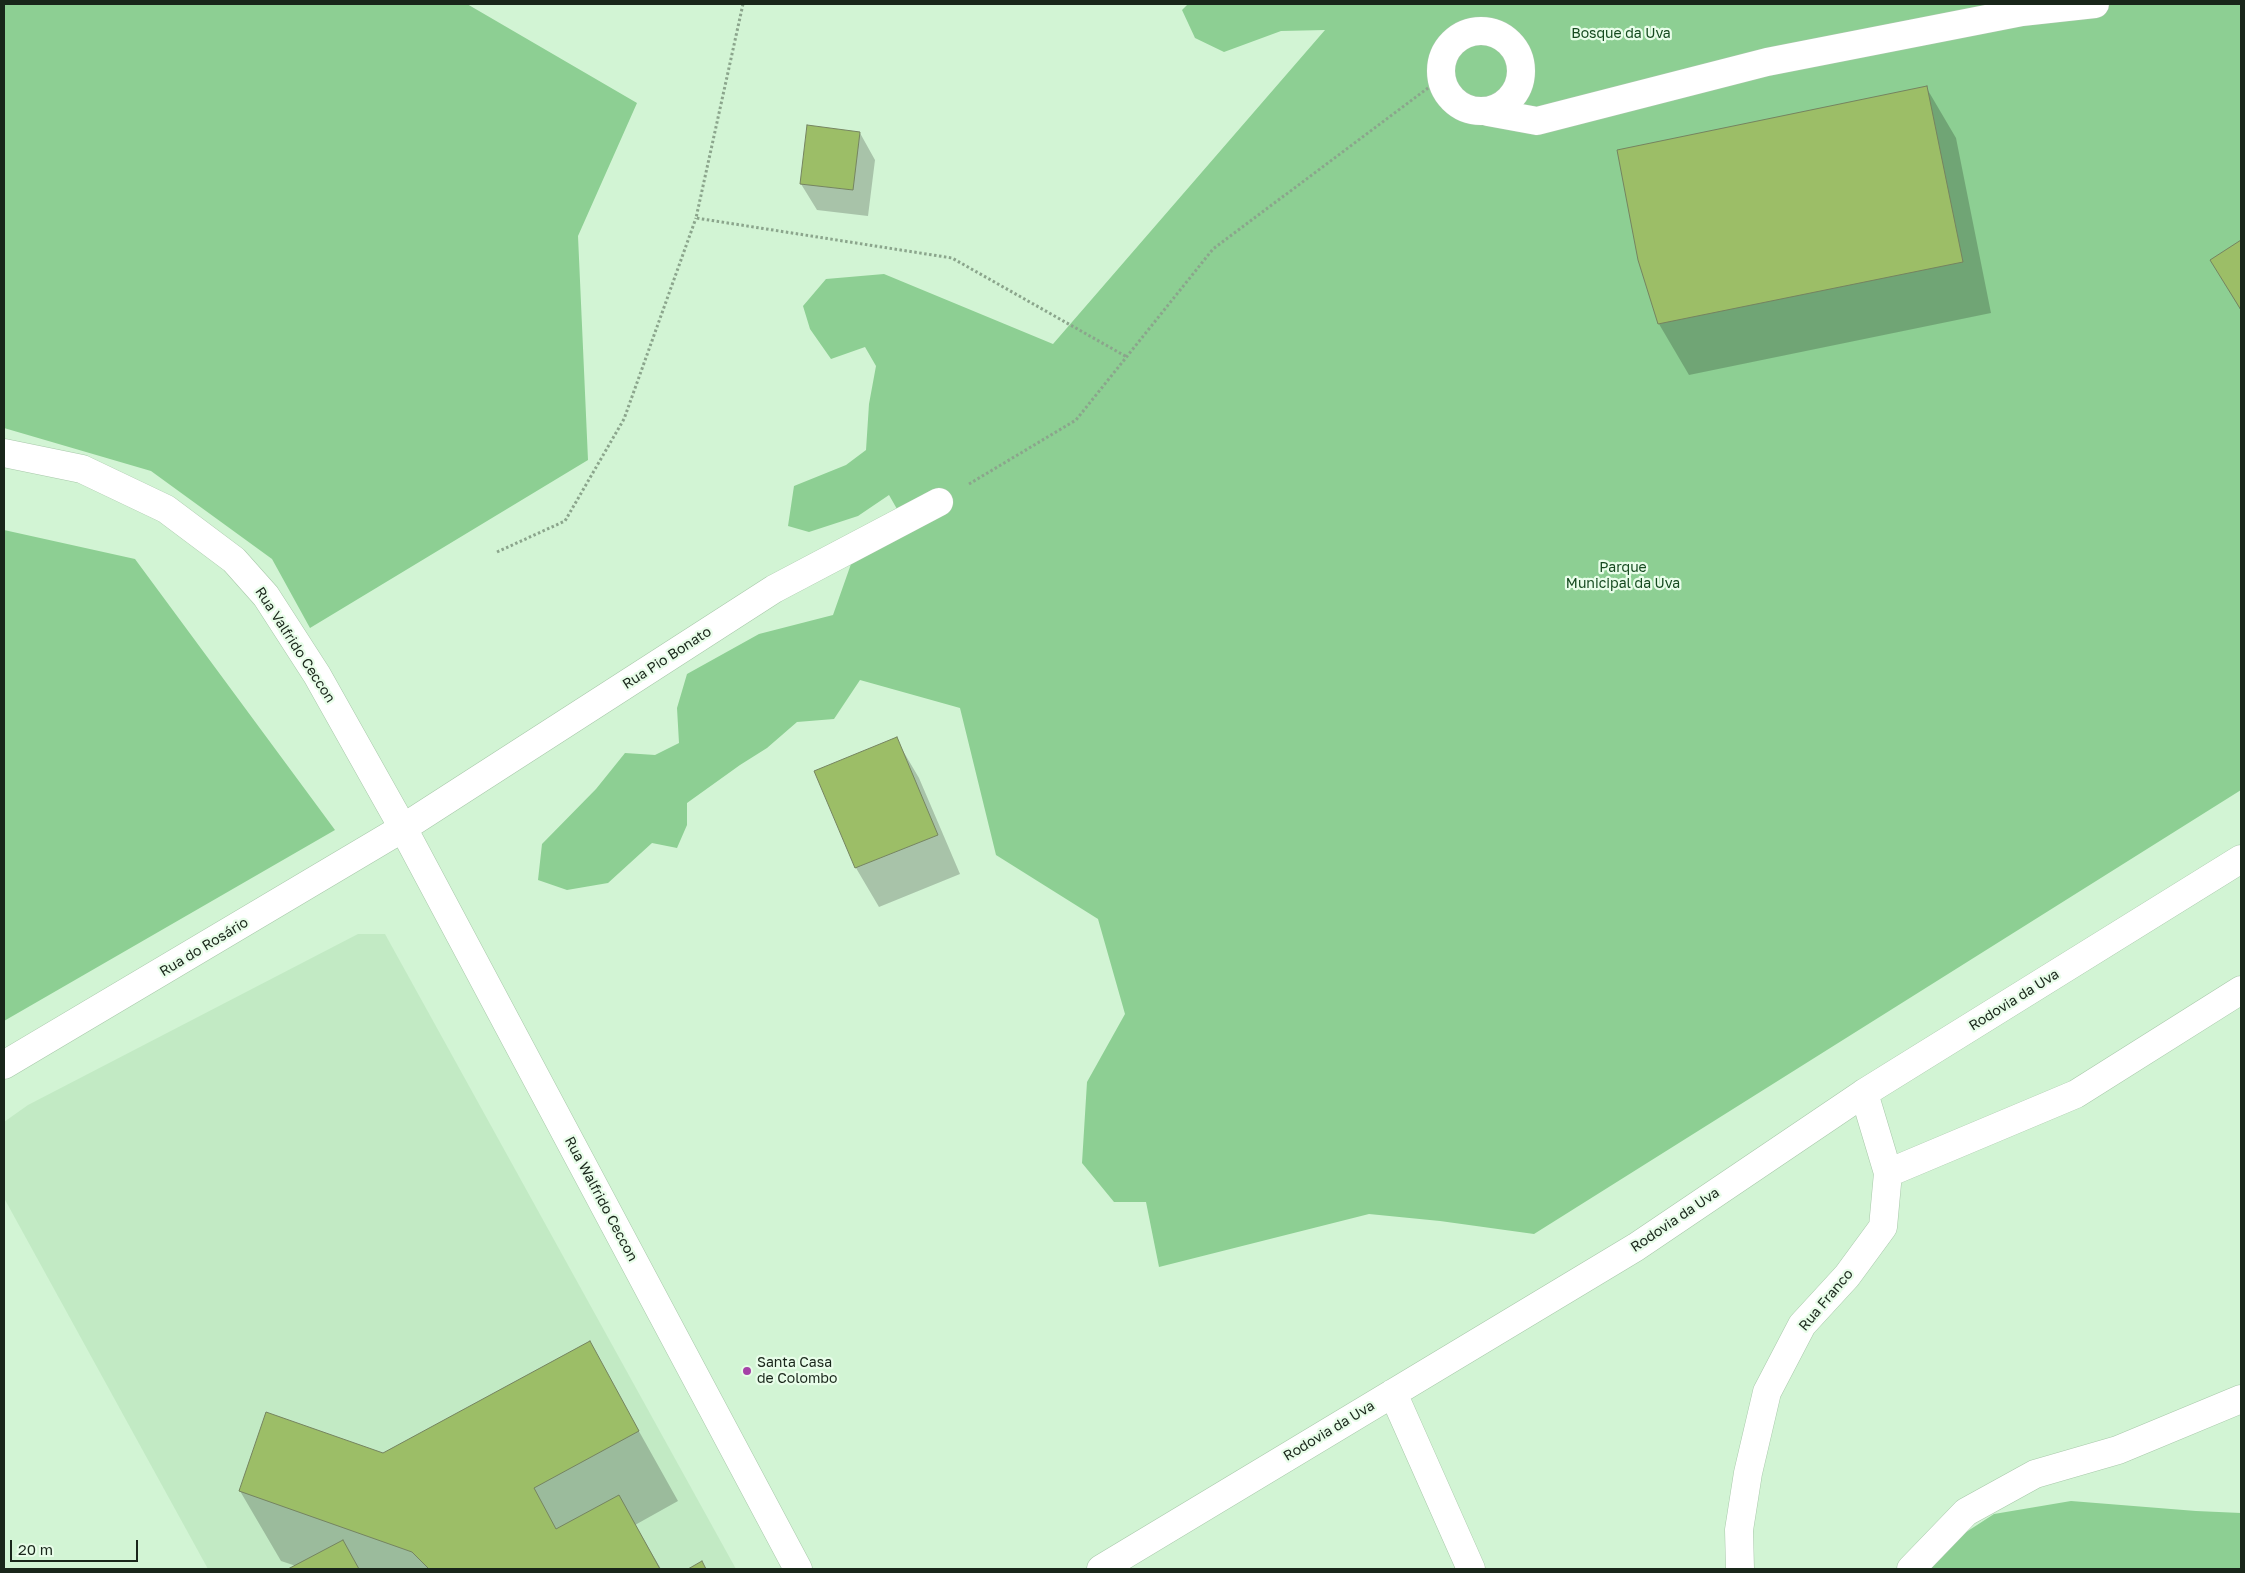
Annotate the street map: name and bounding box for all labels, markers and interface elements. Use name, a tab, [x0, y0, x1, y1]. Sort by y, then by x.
park label: Bosque da Uva	[1571, 26, 1671, 42]
park label: Parque Municipal da Uva	[1566, 560, 1680, 592]
street label: Rua Valfrido Ceccon	[251, 584, 339, 706]
street label: Rua Pio Bonato	[620, 623, 714, 693]
street label: Rua do Rosário	[157, 914, 251, 980]
street label: Rodovia da Uva	[1966, 966, 2062, 1034]
street label: Rua Walfrido Ceccon	[561, 1134, 641, 1264]
street label: Rodovia da Uva	[1628, 1184, 1722, 1256]
street label: Rua Franco	[1795, 1266, 1857, 1334]
place label: Santa Casa de Colombo	[757, 1355, 837, 1388]
marker: Santa Casa de Colombo	[741, 1365, 753, 1377]
street label: Rodovia da Uva	[1280, 1397, 1378, 1465]
scale bar	[12, 1530, 140, 1562]
text: 20 m	[18, 1540, 53, 1558]

